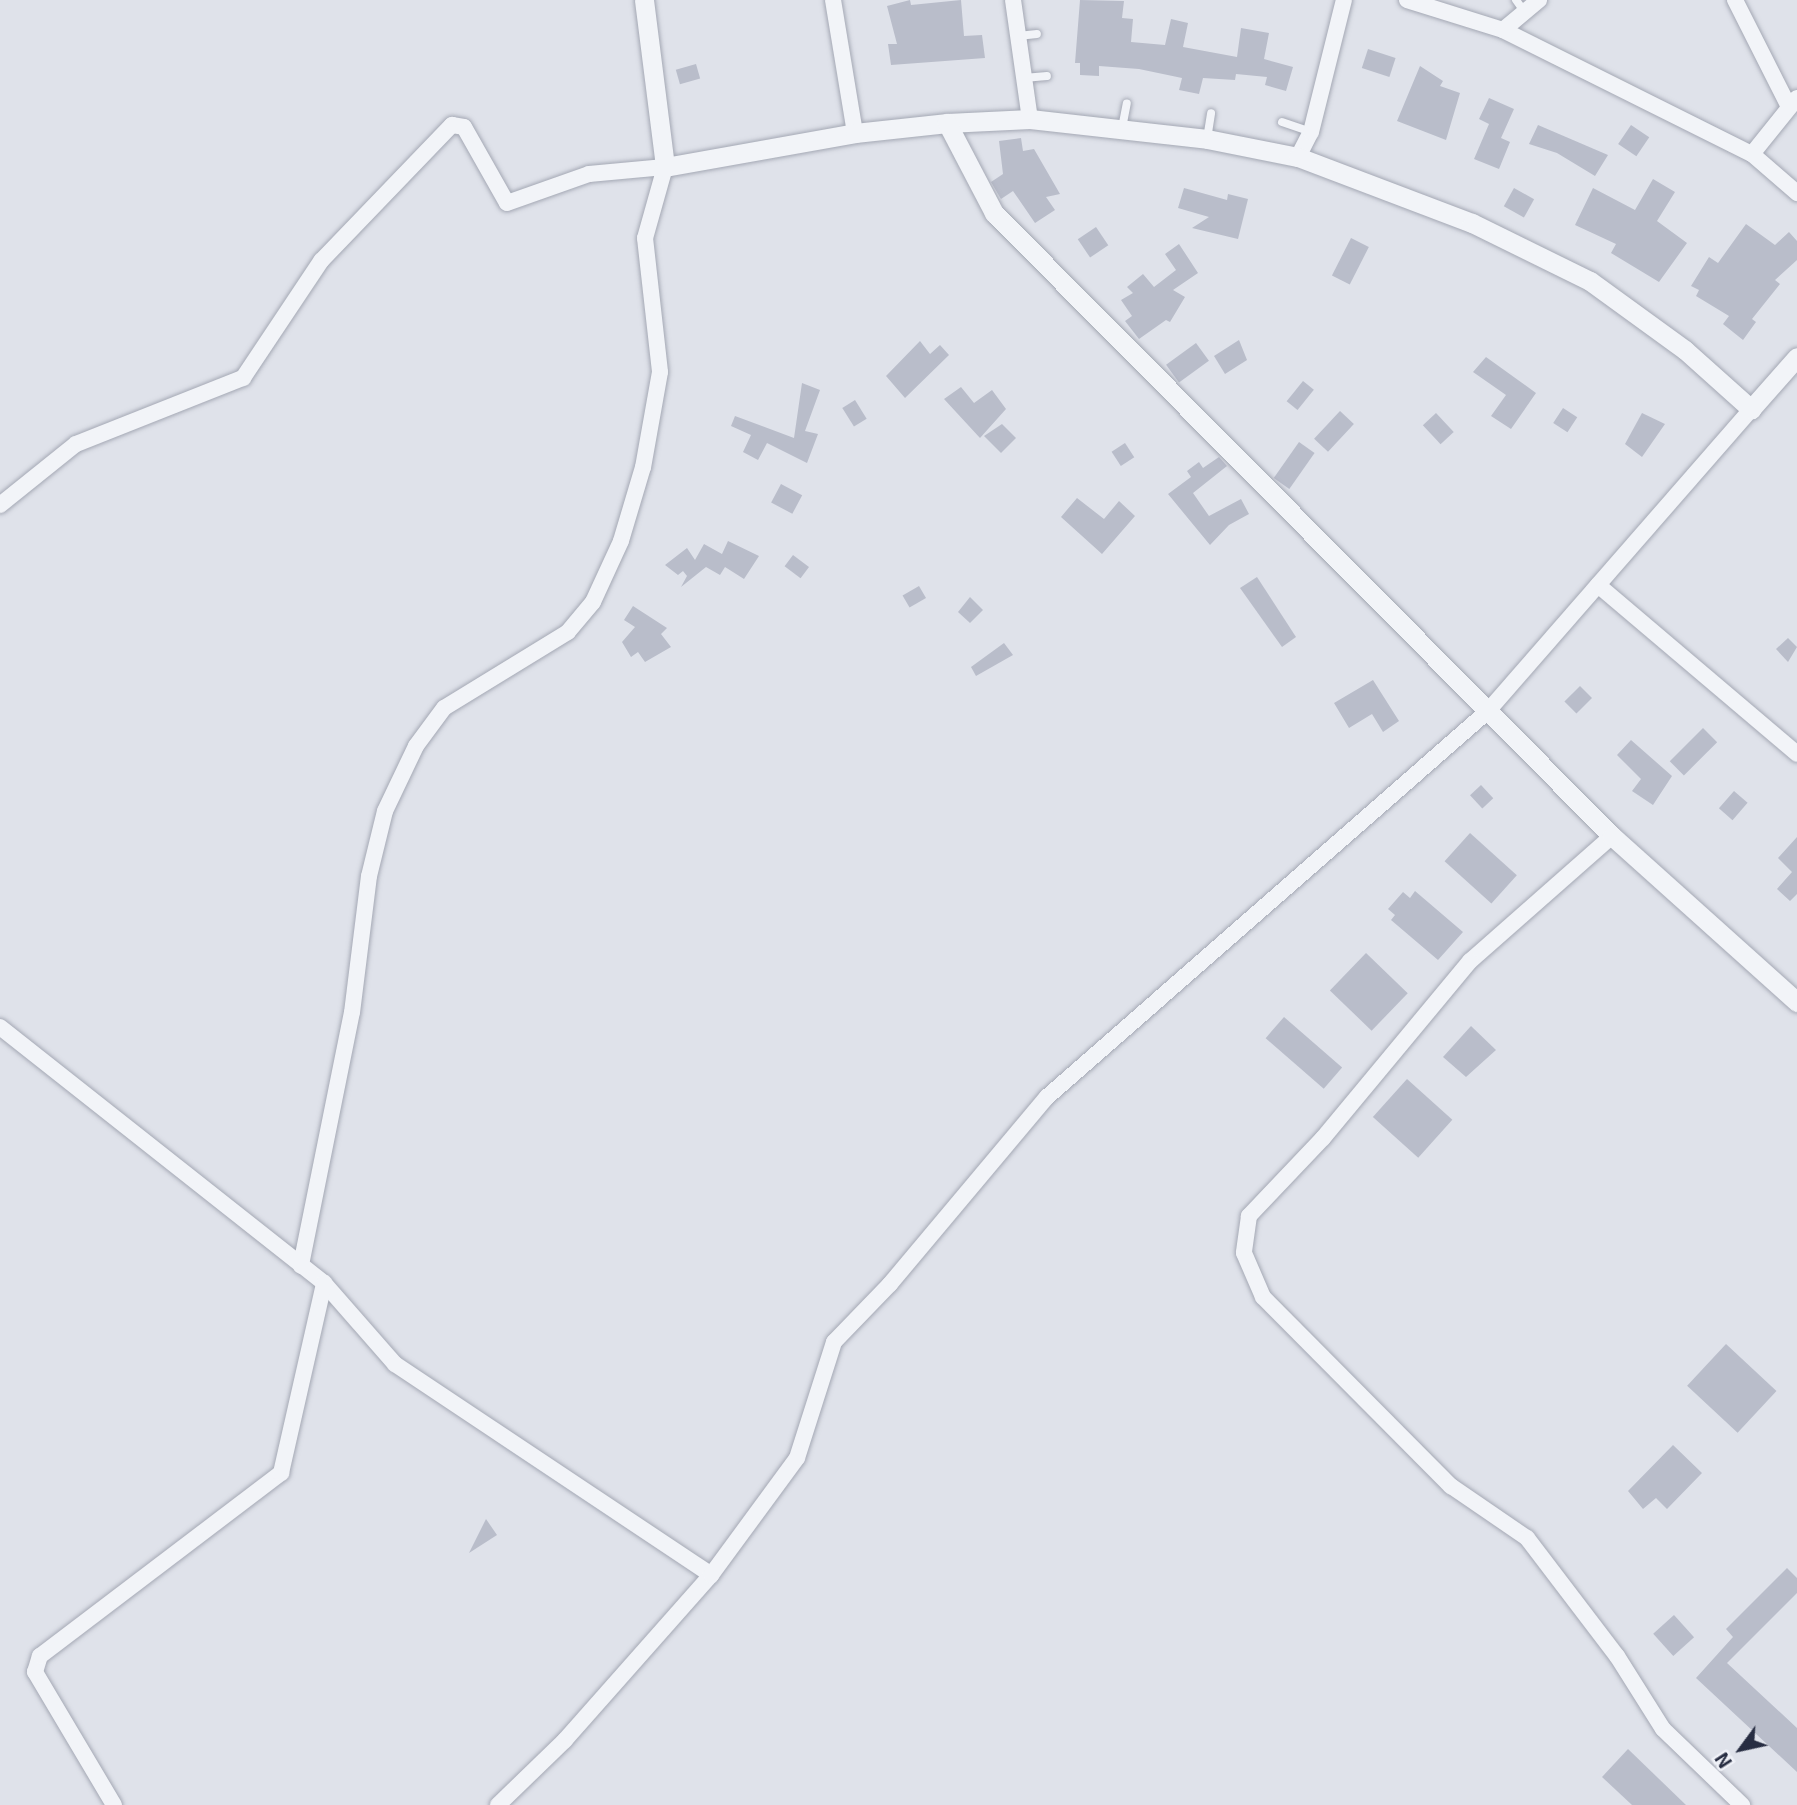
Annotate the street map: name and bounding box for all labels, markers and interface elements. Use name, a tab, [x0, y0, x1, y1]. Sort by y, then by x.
north arrow	[1706, 1714, 1776, 1784]
text: N	[1710, 1749, 1736, 1773]

